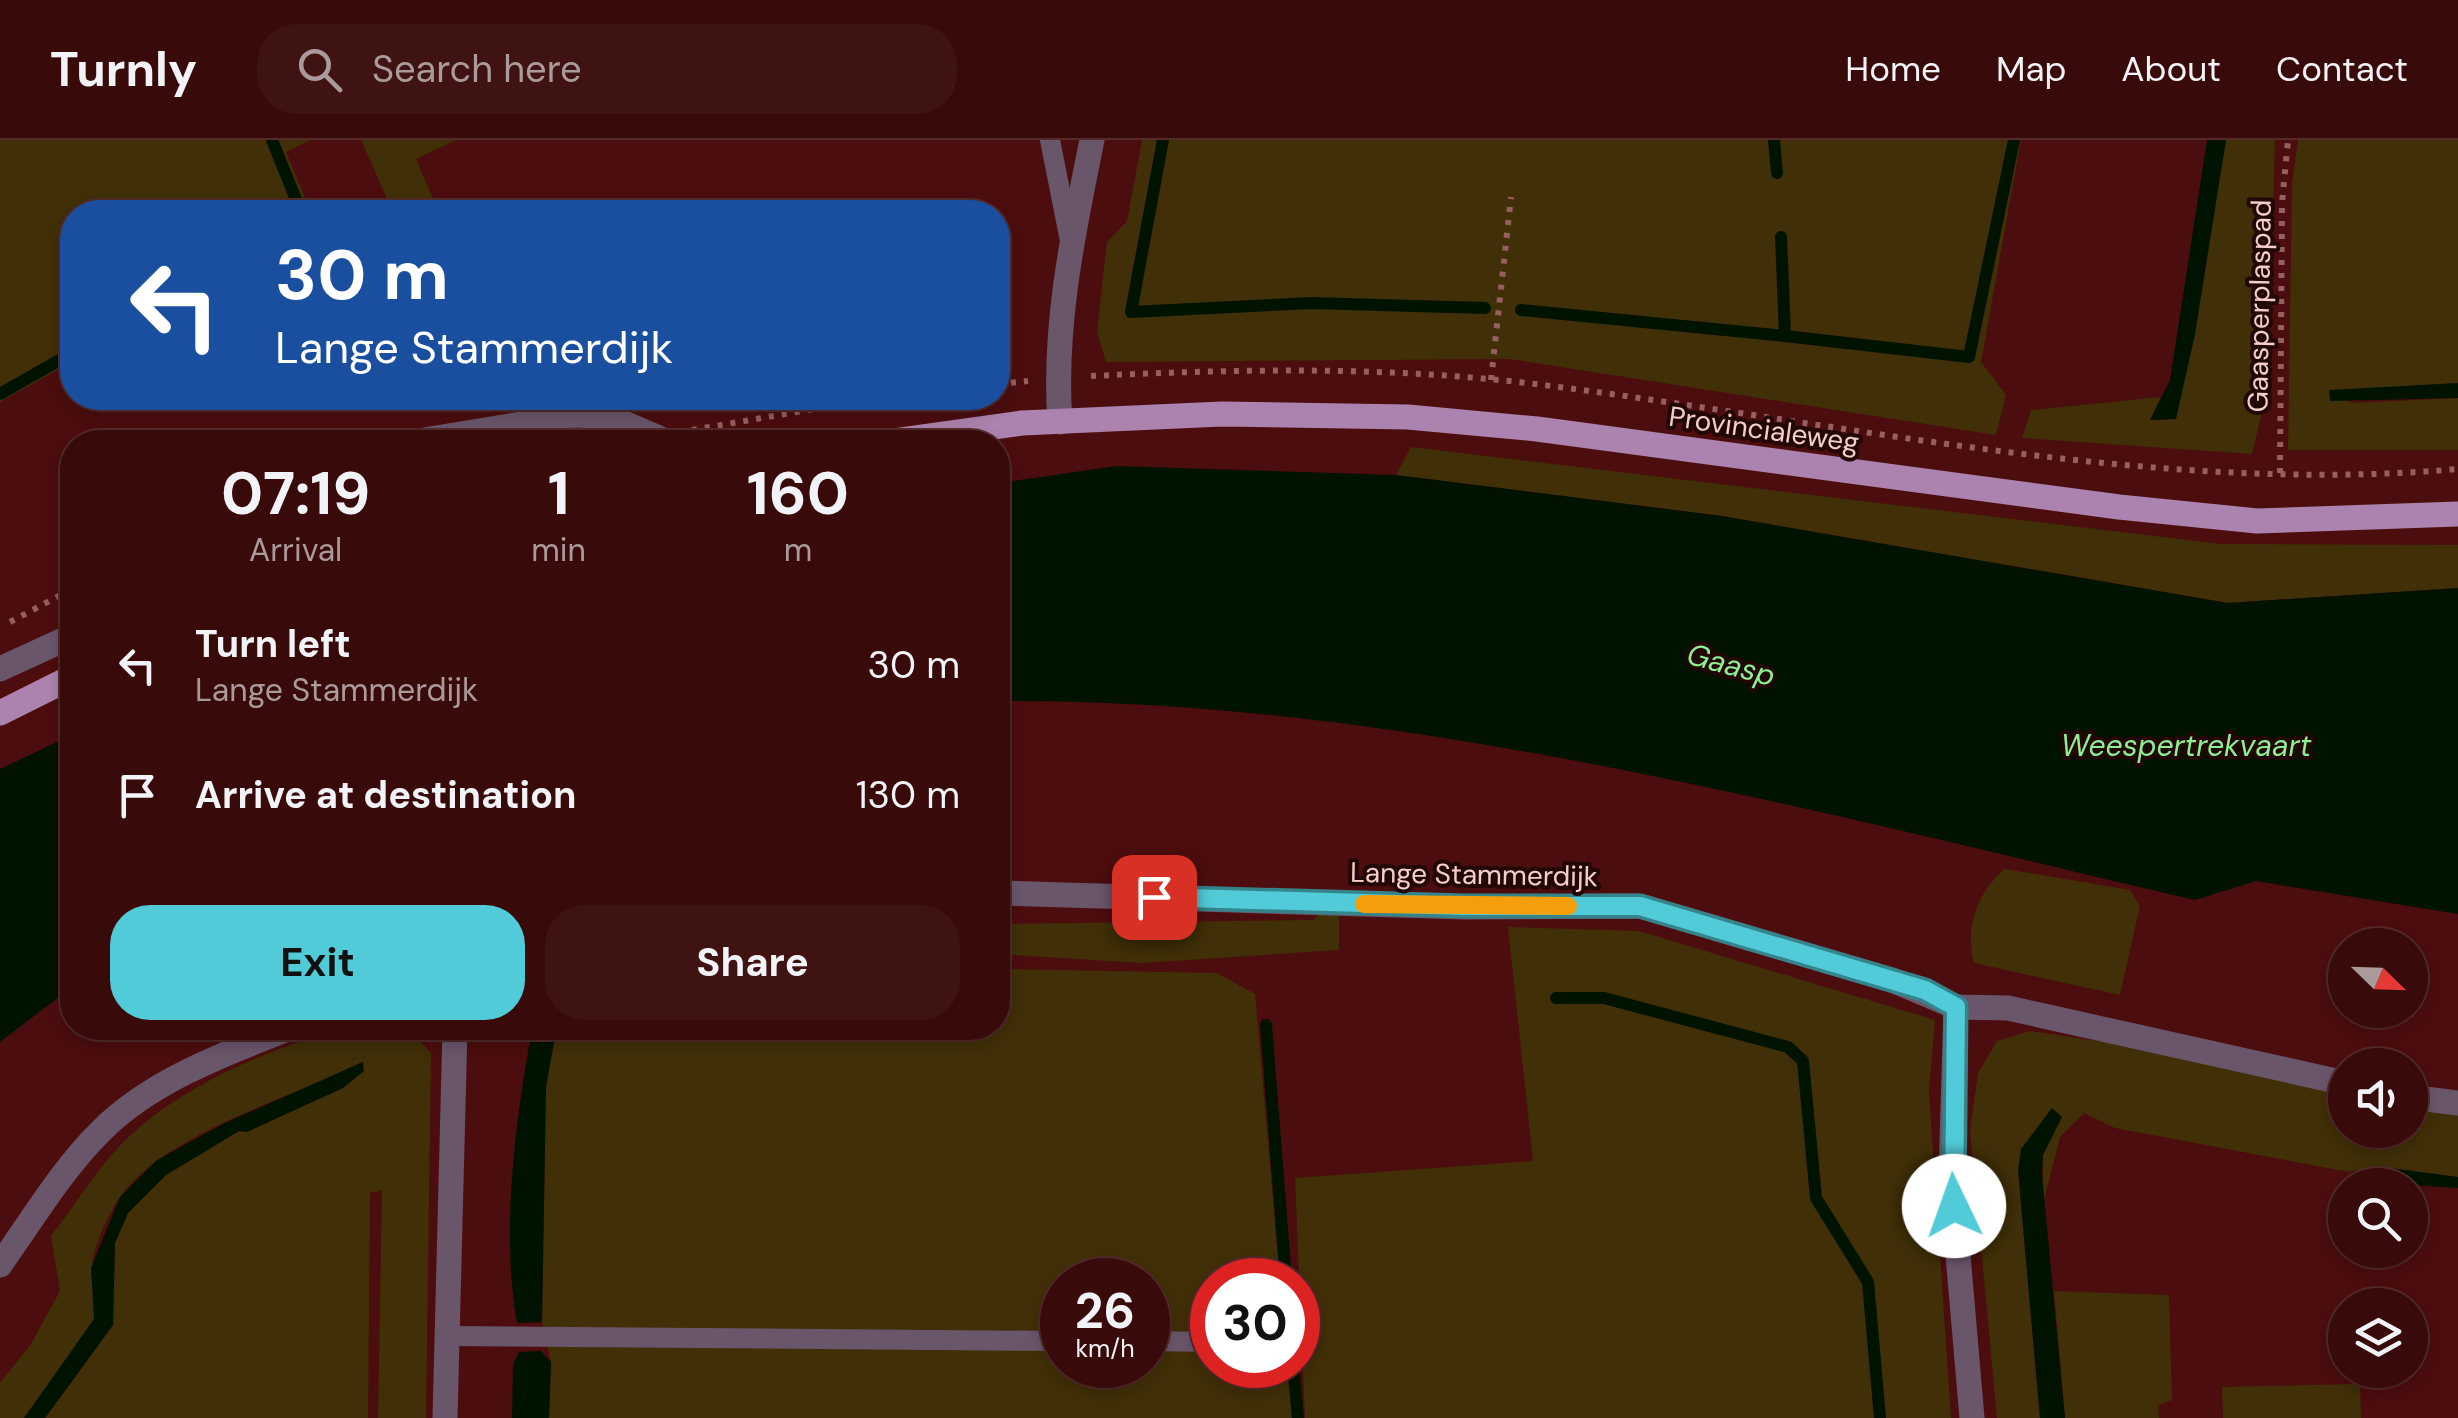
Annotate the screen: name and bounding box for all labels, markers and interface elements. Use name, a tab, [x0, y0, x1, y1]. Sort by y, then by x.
search box	[257, 24, 957, 114]
text: Turnly	[50, 38, 197, 101]
icon: search	[292, 42, 347, 97]
text: Search here	[372, 44, 582, 94]
text: Home	[1845, 46, 1941, 92]
text: Map	[1996, 46, 2066, 92]
text: About	[2121, 46, 2221, 92]
text: Contact	[2276, 46, 2408, 92]
street label: Gaasperplaspad	[2239, 199, 2280, 413]
text: 30 m	[275, 230, 449, 321]
icon: left	[110, 240, 240, 370]
text: Lange Stammerdijk	[275, 318, 673, 377]
street label: Provincialeweg	[1667, 398, 1861, 461]
text: 07:19	[221, 454, 370, 533]
text: 1	[548, 454, 570, 533]
text: 160	[747, 454, 849, 533]
text: Arrival	[249, 529, 342, 571]
text: min	[531, 529, 586, 571]
text: m	[784, 529, 812, 571]
text: Turn left	[195, 619, 351, 669]
water label: Gaasp	[1683, 634, 1780, 695]
icon: left	[110, 638, 165, 693]
text: 30 m	[868, 640, 960, 690]
text: Lange Stammerdijk	[195, 669, 478, 711]
water label: Weespertrekvaart	[2061, 726, 2312, 765]
icon: arrive	[110, 768, 165, 823]
text: Arrive at destination	[195, 770, 577, 820]
text: 130 m	[856, 770, 960, 820]
street label: Lange Stammerdijk	[1350, 854, 1598, 895]
pin	[1112, 855, 1197, 940]
icon: arrive	[1127, 870, 1182, 925]
button: Exit	[110, 905, 525, 1020]
button: Share	[545, 905, 960, 1020]
north arrow	[2328, 928, 2428, 1028]
map controls	[2328, 928, 2428, 1388]
button: sound	[2328, 1048, 2428, 1148]
position arrow	[1902, 1154, 2006, 1258]
button: search	[2328, 1168, 2428, 1268]
speed limit sign: 30	[1190, 1258, 1320, 1388]
text: 26	[1075, 1278, 1135, 1344]
button: layers	[2328, 1288, 2428, 1388]
text: km/h	[1075, 1332, 1135, 1365]

